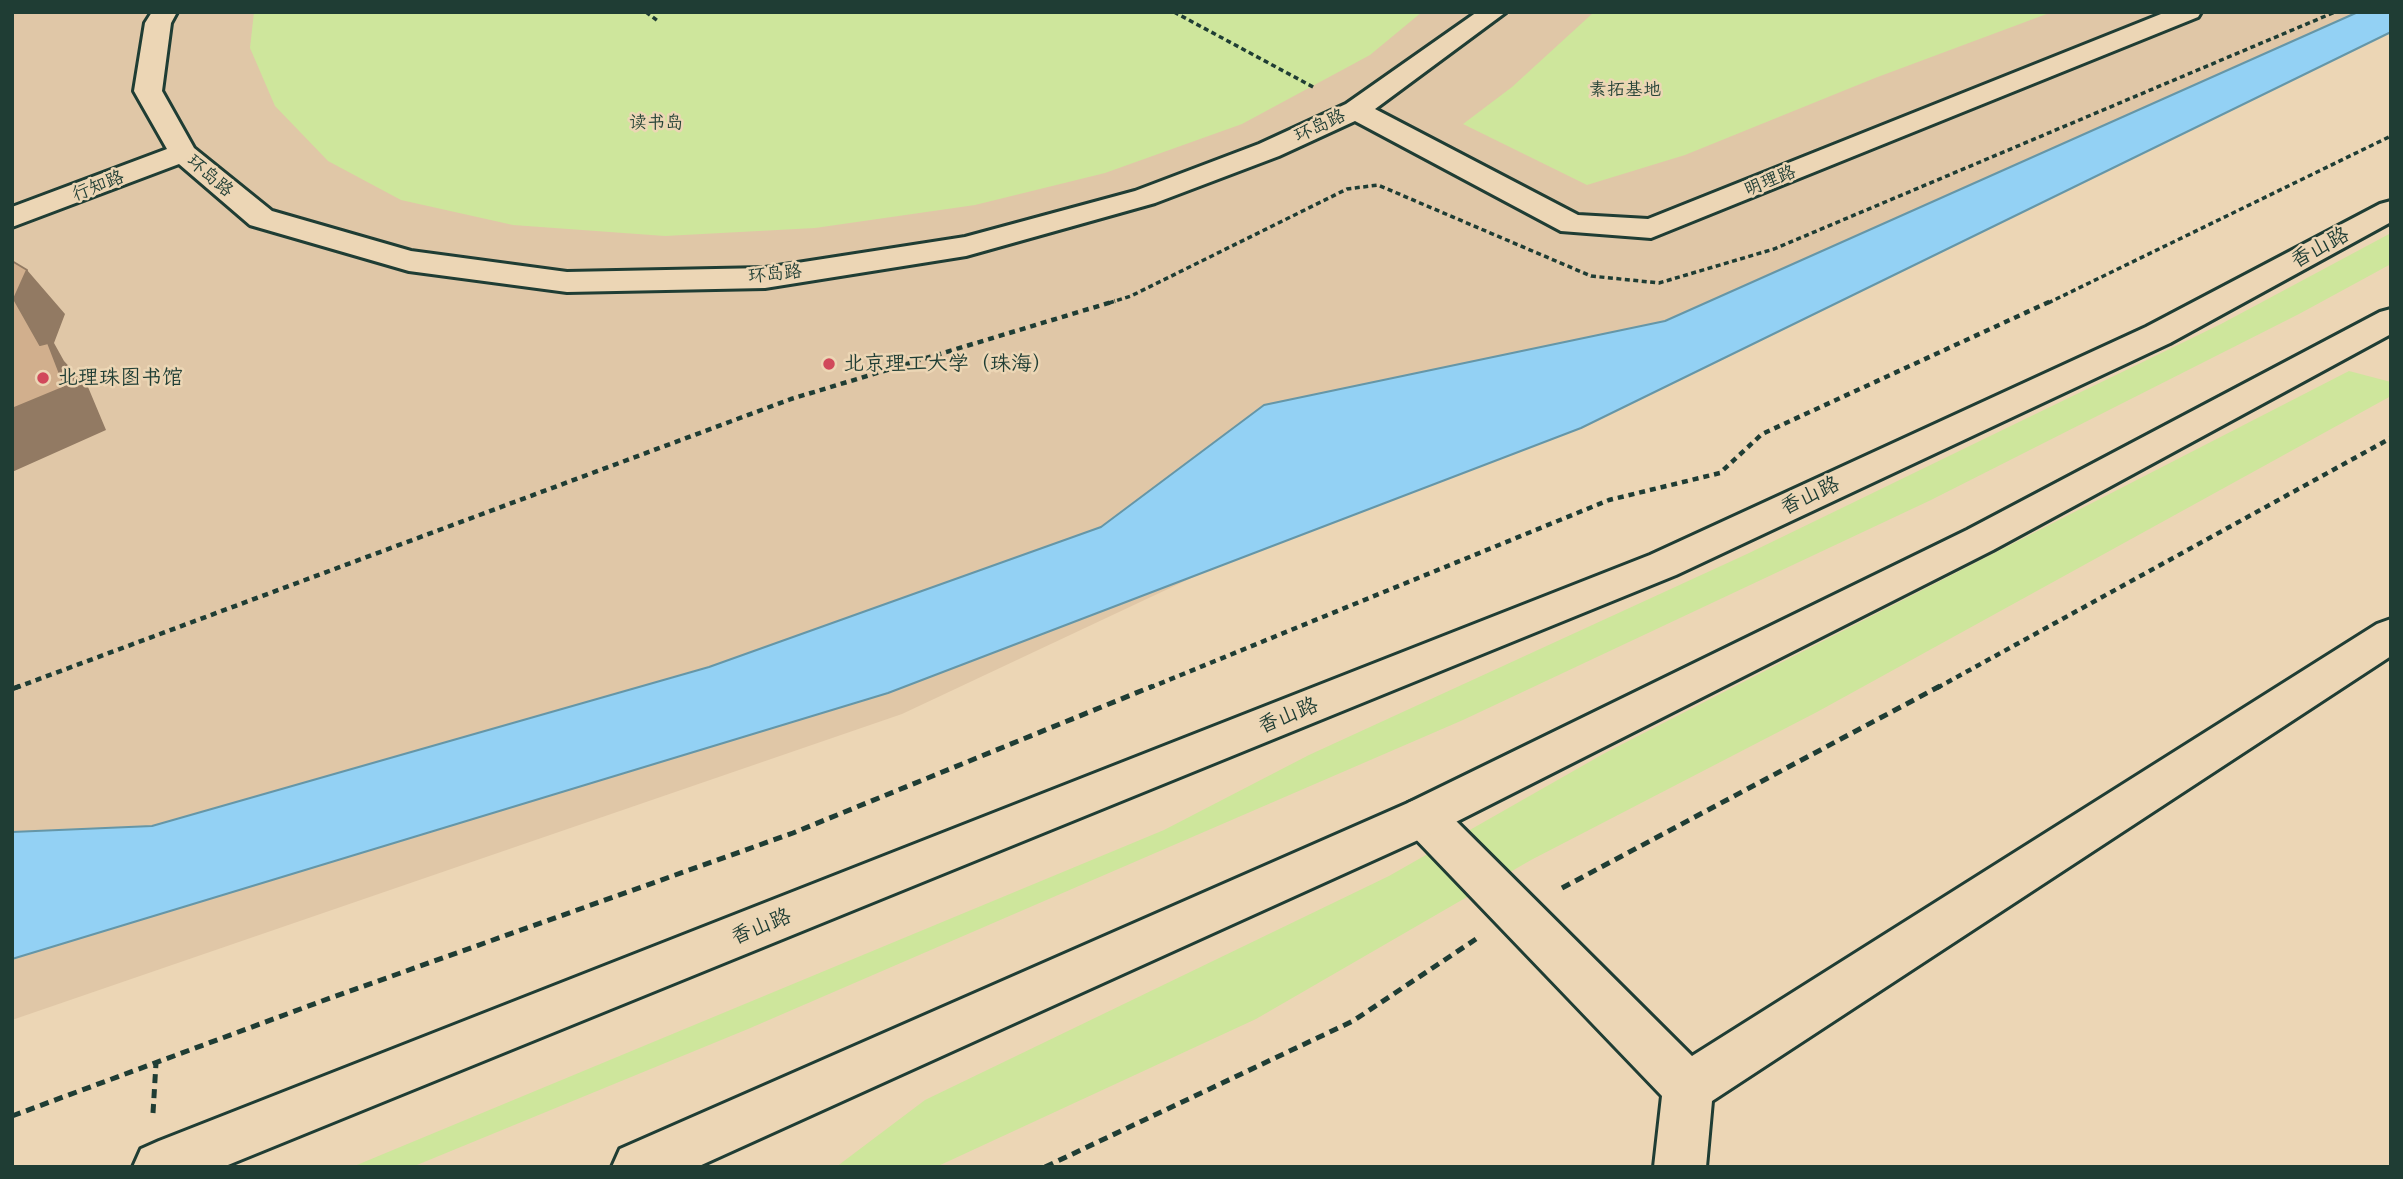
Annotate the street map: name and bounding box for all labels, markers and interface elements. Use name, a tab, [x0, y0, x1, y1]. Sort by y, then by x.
park label: 素拓基地	[1589, 79, 1661, 101]
street label: 环岛路	[1291, 105, 1349, 147]
park label: 读书岛	[629, 112, 683, 134]
street label: 环岛路	[182, 150, 238, 202]
street label: 明理路	[1741, 161, 1799, 201]
street label: 行知路	[69, 166, 127, 206]
street label: 香山路	[2286, 222, 2354, 274]
street label: 环岛路	[747, 260, 803, 288]
place label: 北京理工大学（珠海）	[843, 351, 1053, 377]
marker: 北京理工大学（珠海）	[821, 356, 837, 372]
place label: 北理珠图书馆	[57, 365, 183, 391]
marker: 北理珠图书馆	[35, 370, 51, 386]
street label: 香山路	[1776, 471, 1844, 521]
street label: 香山路	[1254, 693, 1322, 739]
street label: 香山路	[727, 904, 795, 950]

